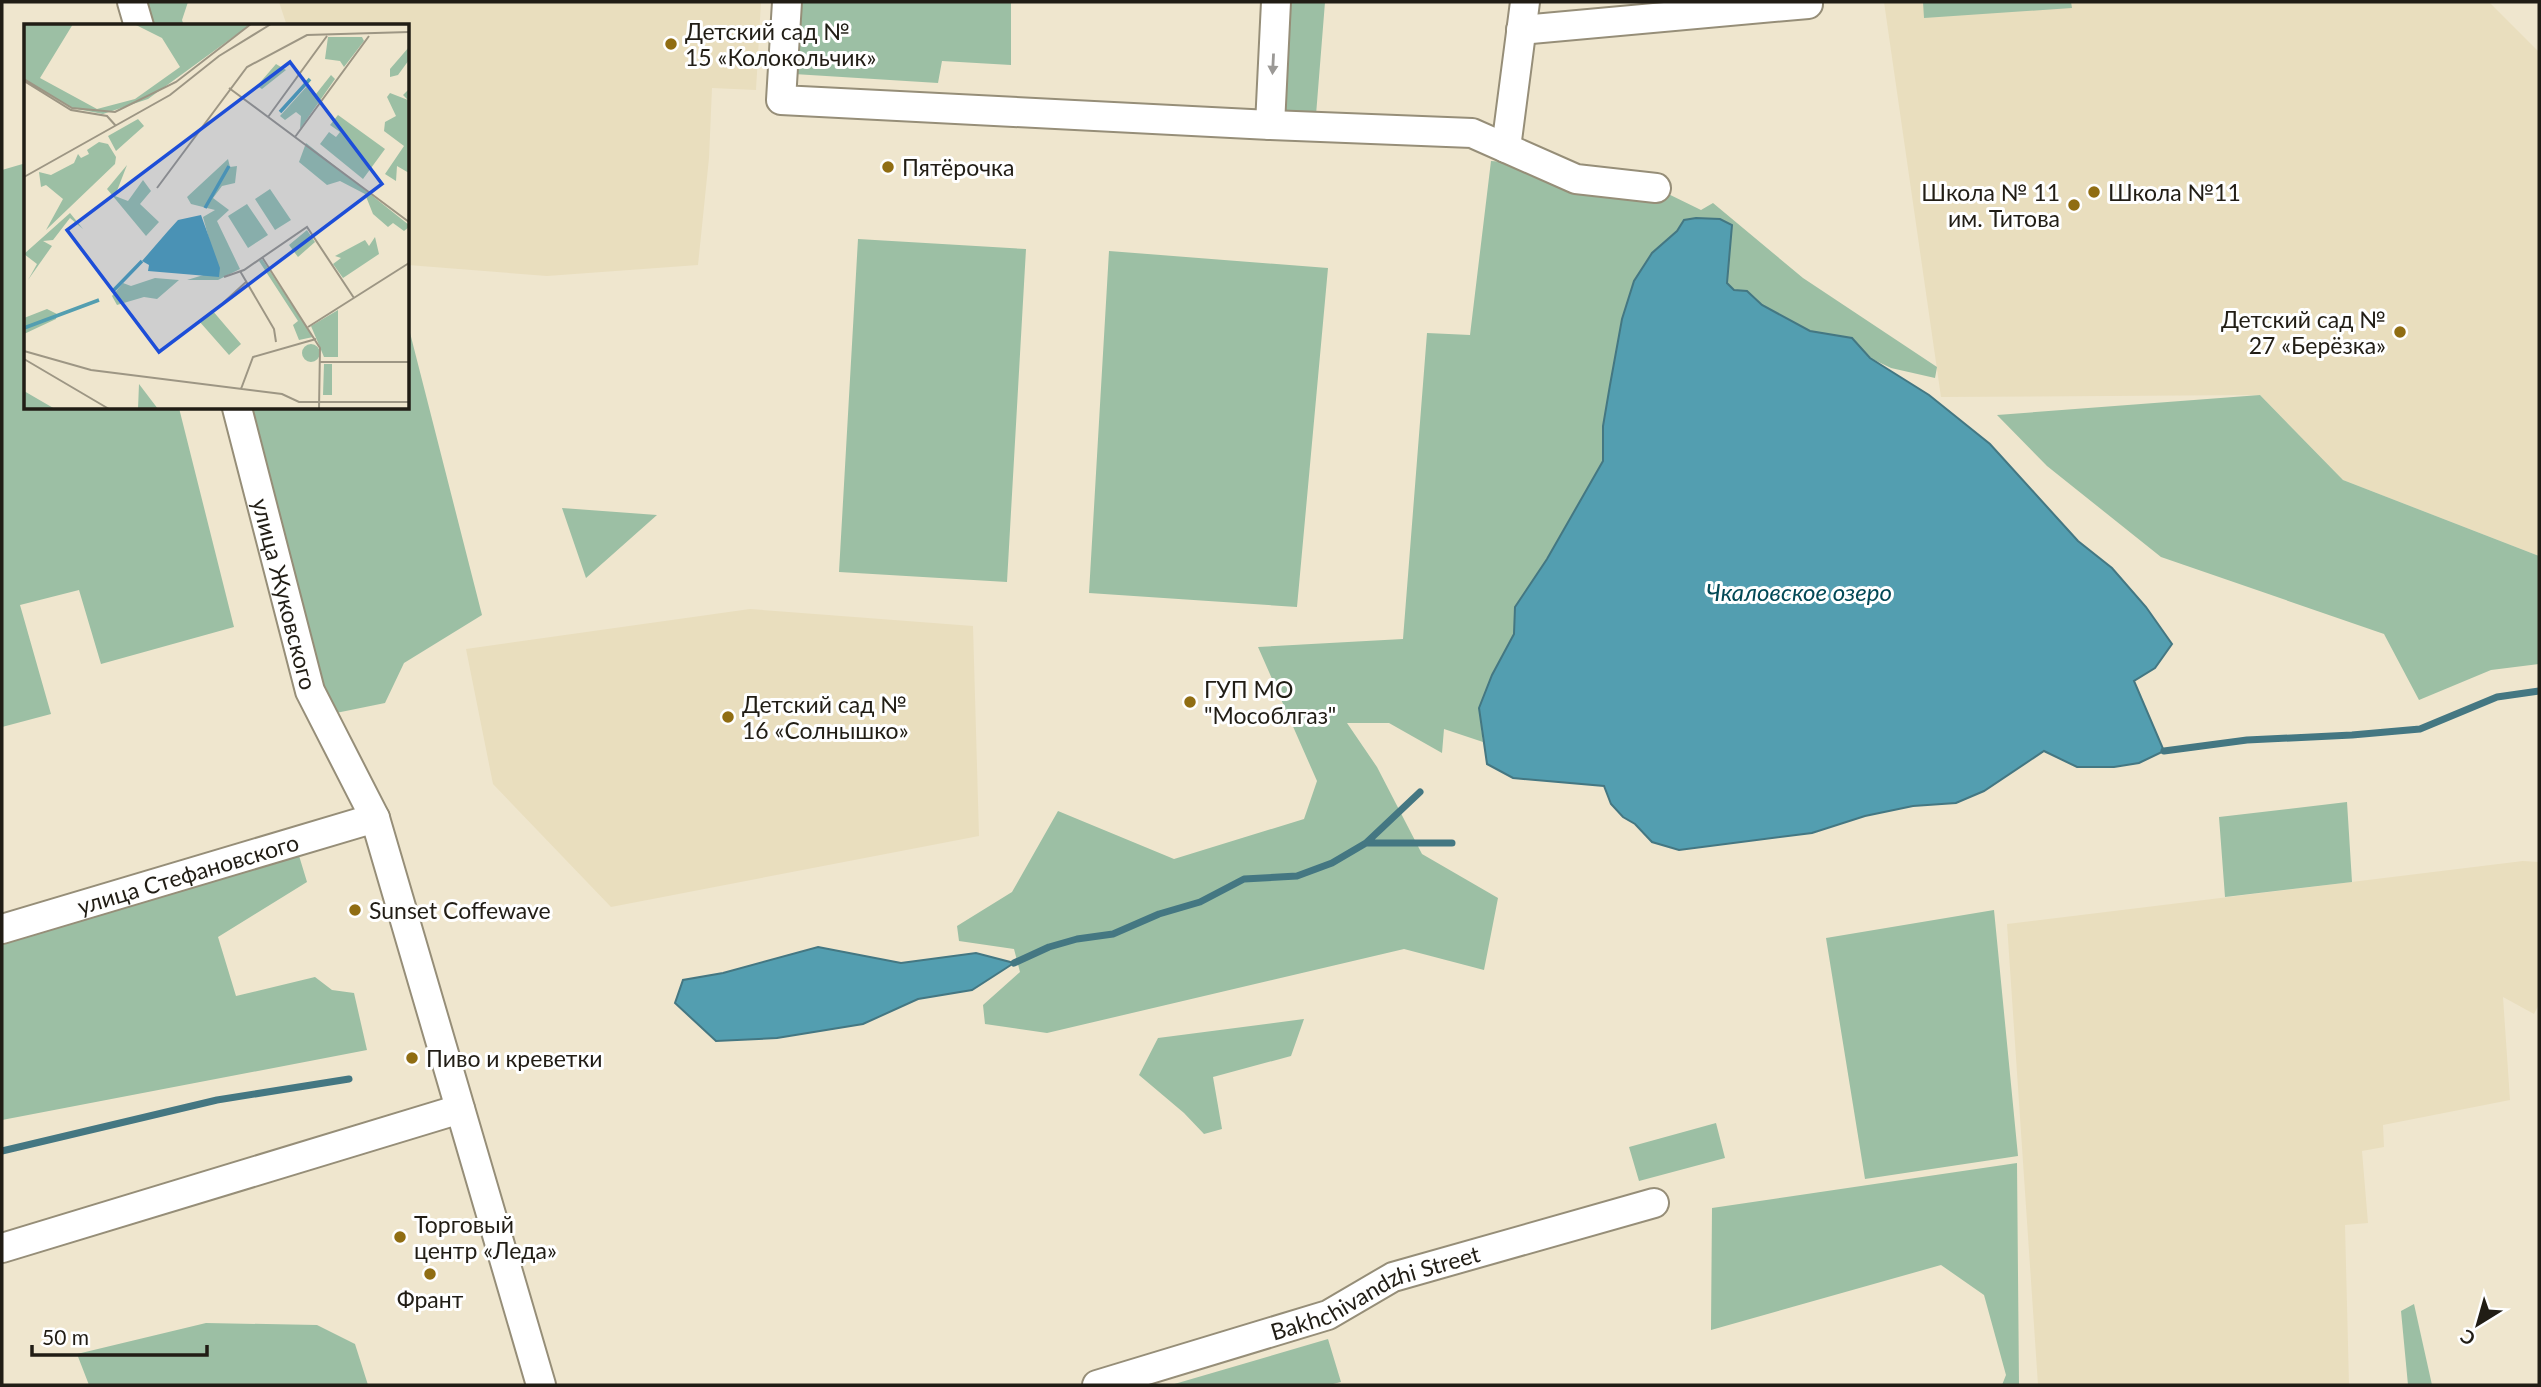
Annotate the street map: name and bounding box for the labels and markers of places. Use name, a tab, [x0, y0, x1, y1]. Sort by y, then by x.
place label: Детский сад № 15 «Колокольчик»	[685, 17, 876, 71]
marker: Детский сад № 15 «Колокольчик»	[663, 36, 679, 52]
place label: Пятёрочка	[902, 153, 1014, 181]
marker: Пятёрочка	[880, 159, 896, 175]
place label: Школа № 11 им. Титова	[1921, 178, 2060, 232]
place label: Школа №11	[2108, 178, 2241, 206]
marker: Школа №11	[2086, 184, 2102, 200]
marker: Школа № 11 им. Титова	[2066, 197, 2082, 213]
place label: Детский сад № 27 «Берёзка»	[2221, 305, 2386, 359]
marker: Детский сад № 27 «Берёзка»	[2392, 324, 2408, 340]
place label: ГУП МО "Мособлгаз"	[1204, 675, 1336, 729]
place label: Детский сад № 16 «Солнышко»	[742, 690, 909, 744]
marker: ГУП МО "Мособлгаз"	[1182, 694, 1198, 710]
marker: Детский сад № 16 «Солнышко»	[720, 709, 736, 725]
place label: Sunset Coffewave	[369, 896, 551, 924]
marker: Sunset Coffewave	[347, 902, 363, 918]
place label: Пиво и креветки	[426, 1044, 603, 1072]
marker: Пиво и креветки	[404, 1050, 420, 1066]
place label: Торговый центр «Леда»	[414, 1210, 557, 1264]
marker: Торговый центр «Леда»	[392, 1229, 408, 1245]
marker: Франт	[422, 1266, 438, 1282]
place label: Франт	[397, 1285, 464, 1313]

